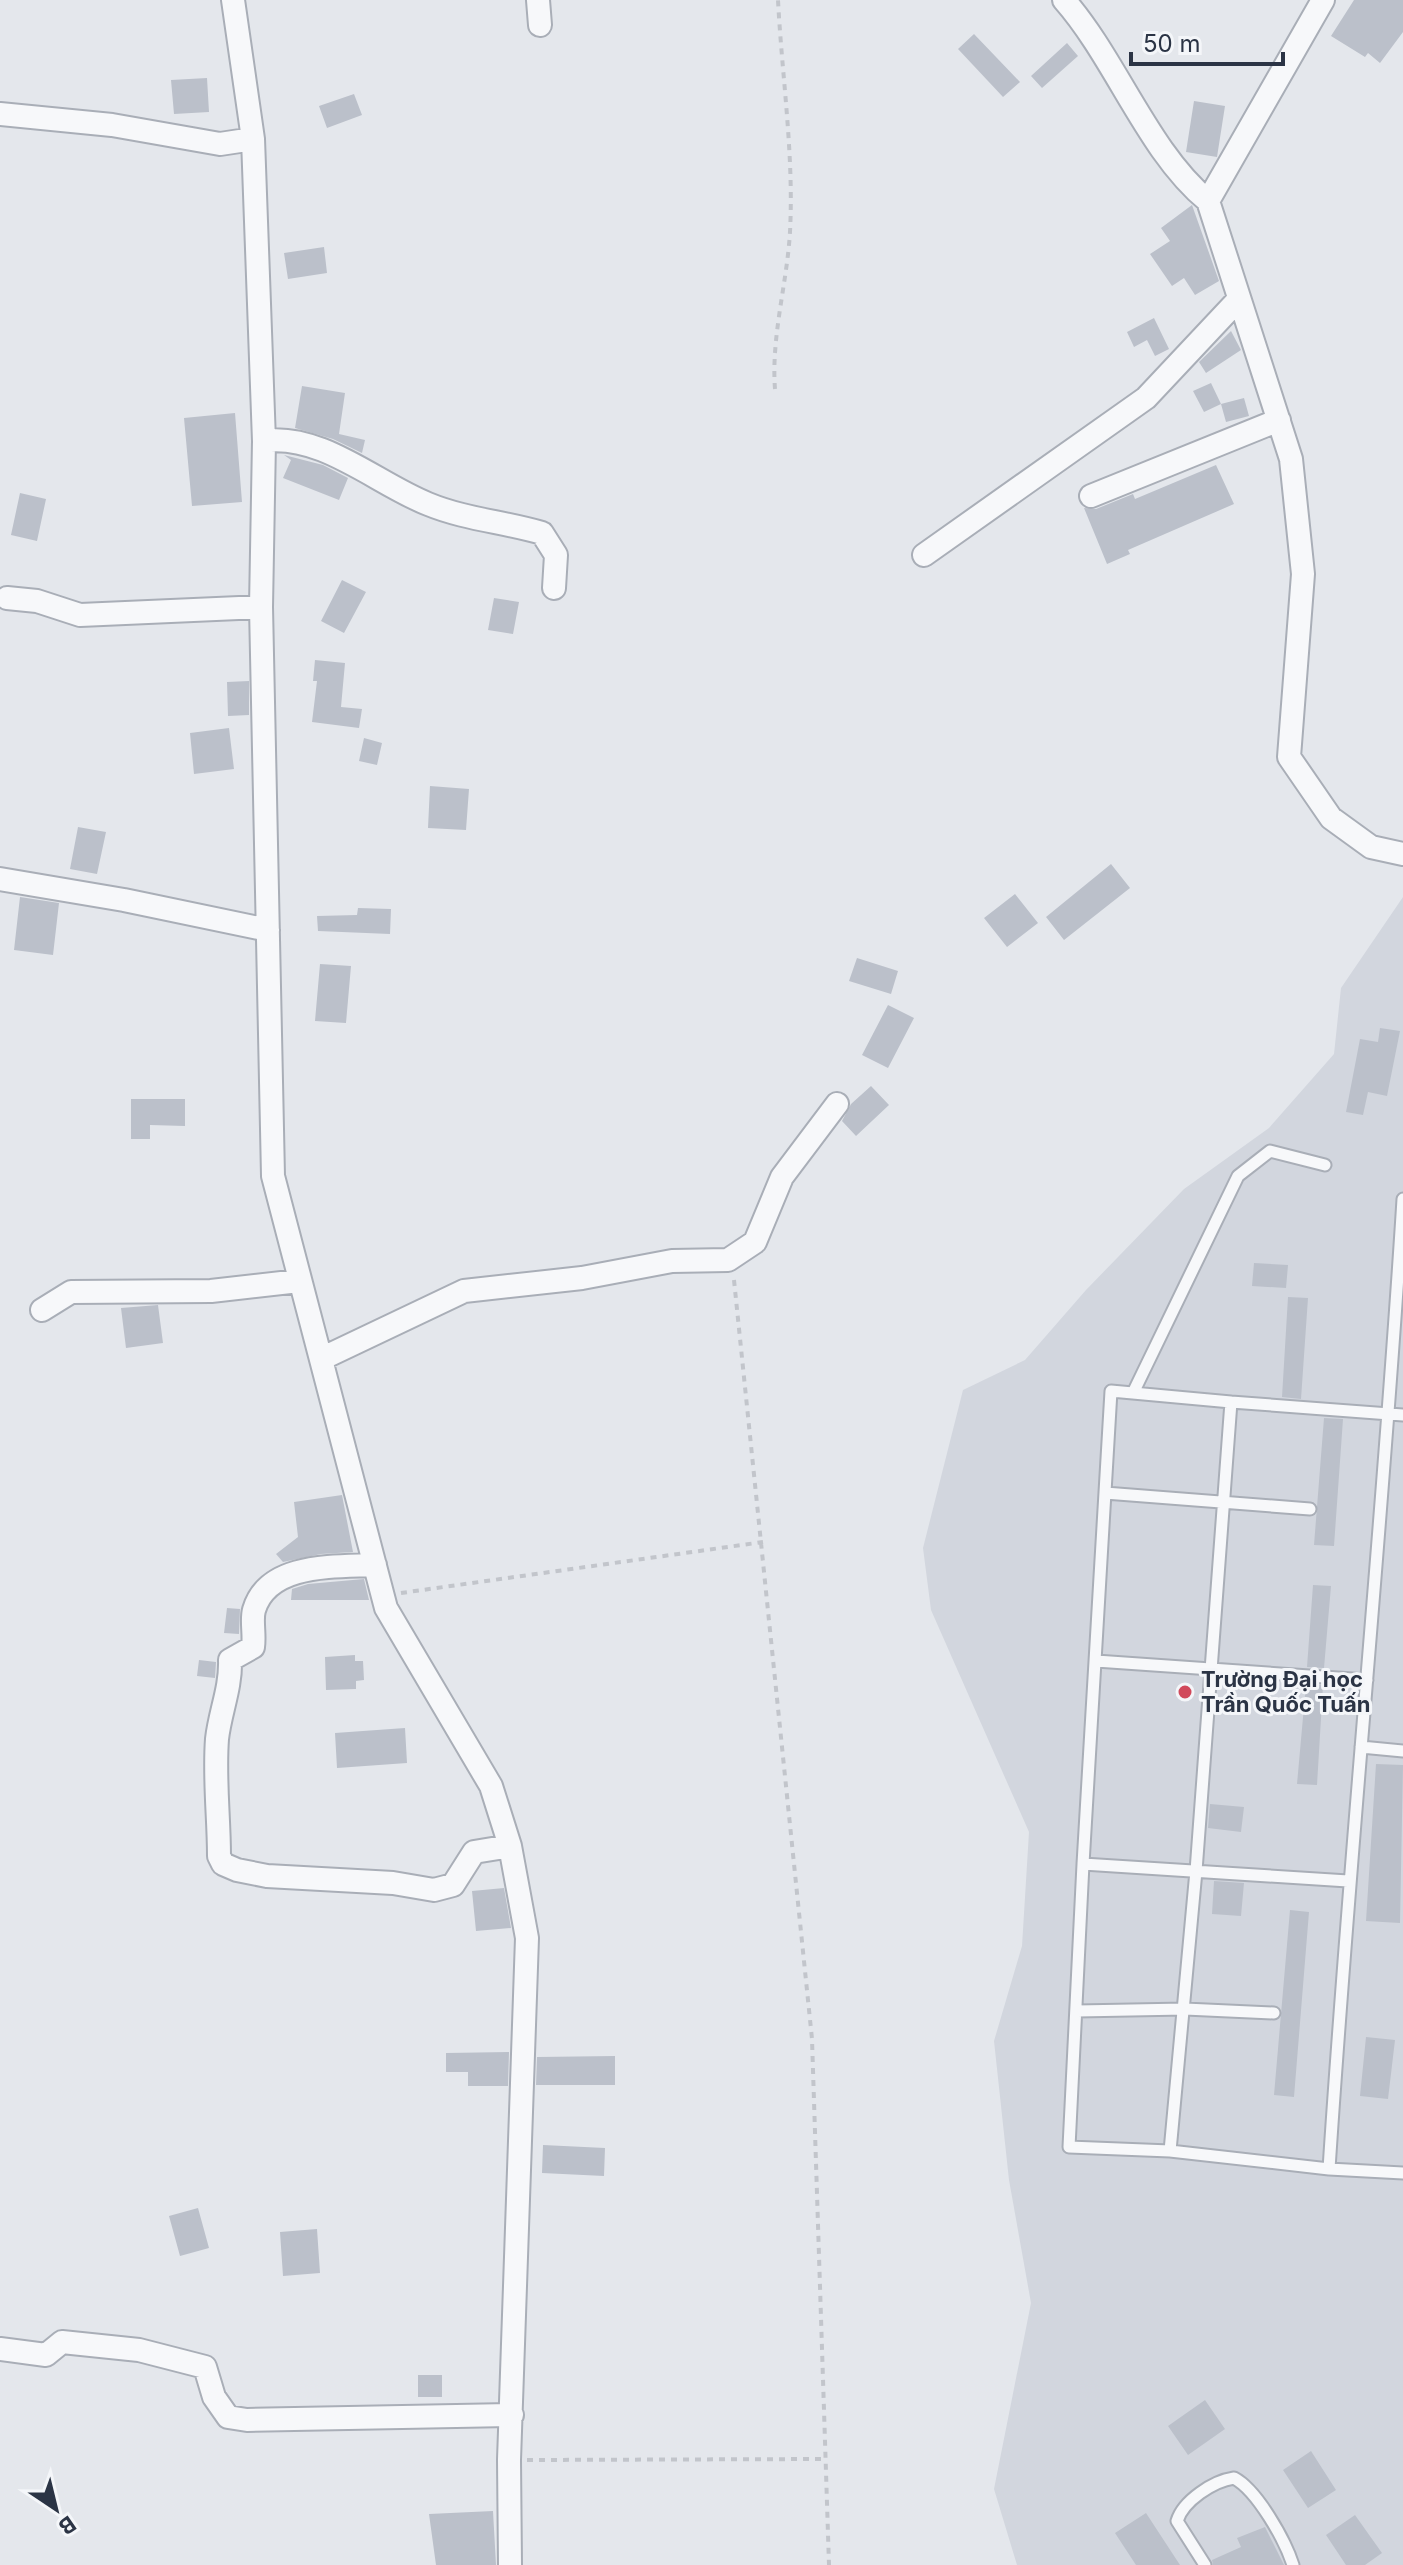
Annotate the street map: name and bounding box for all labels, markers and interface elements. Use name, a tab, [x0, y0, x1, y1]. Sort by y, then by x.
scale bar	[1131, 16, 1283, 66]
text: 50 m	[1143, 29, 1201, 58]
place label: Trường Đại học Trần Quốc Tuấn	[1201, 1666, 1370, 1717]
marker: Trường Đại học Trần Quốc Tuấn	[1176, 1683, 1194, 1701]
north arrow	[16, 2469, 96, 2549]
text: B	[54, 2511, 81, 2540]

